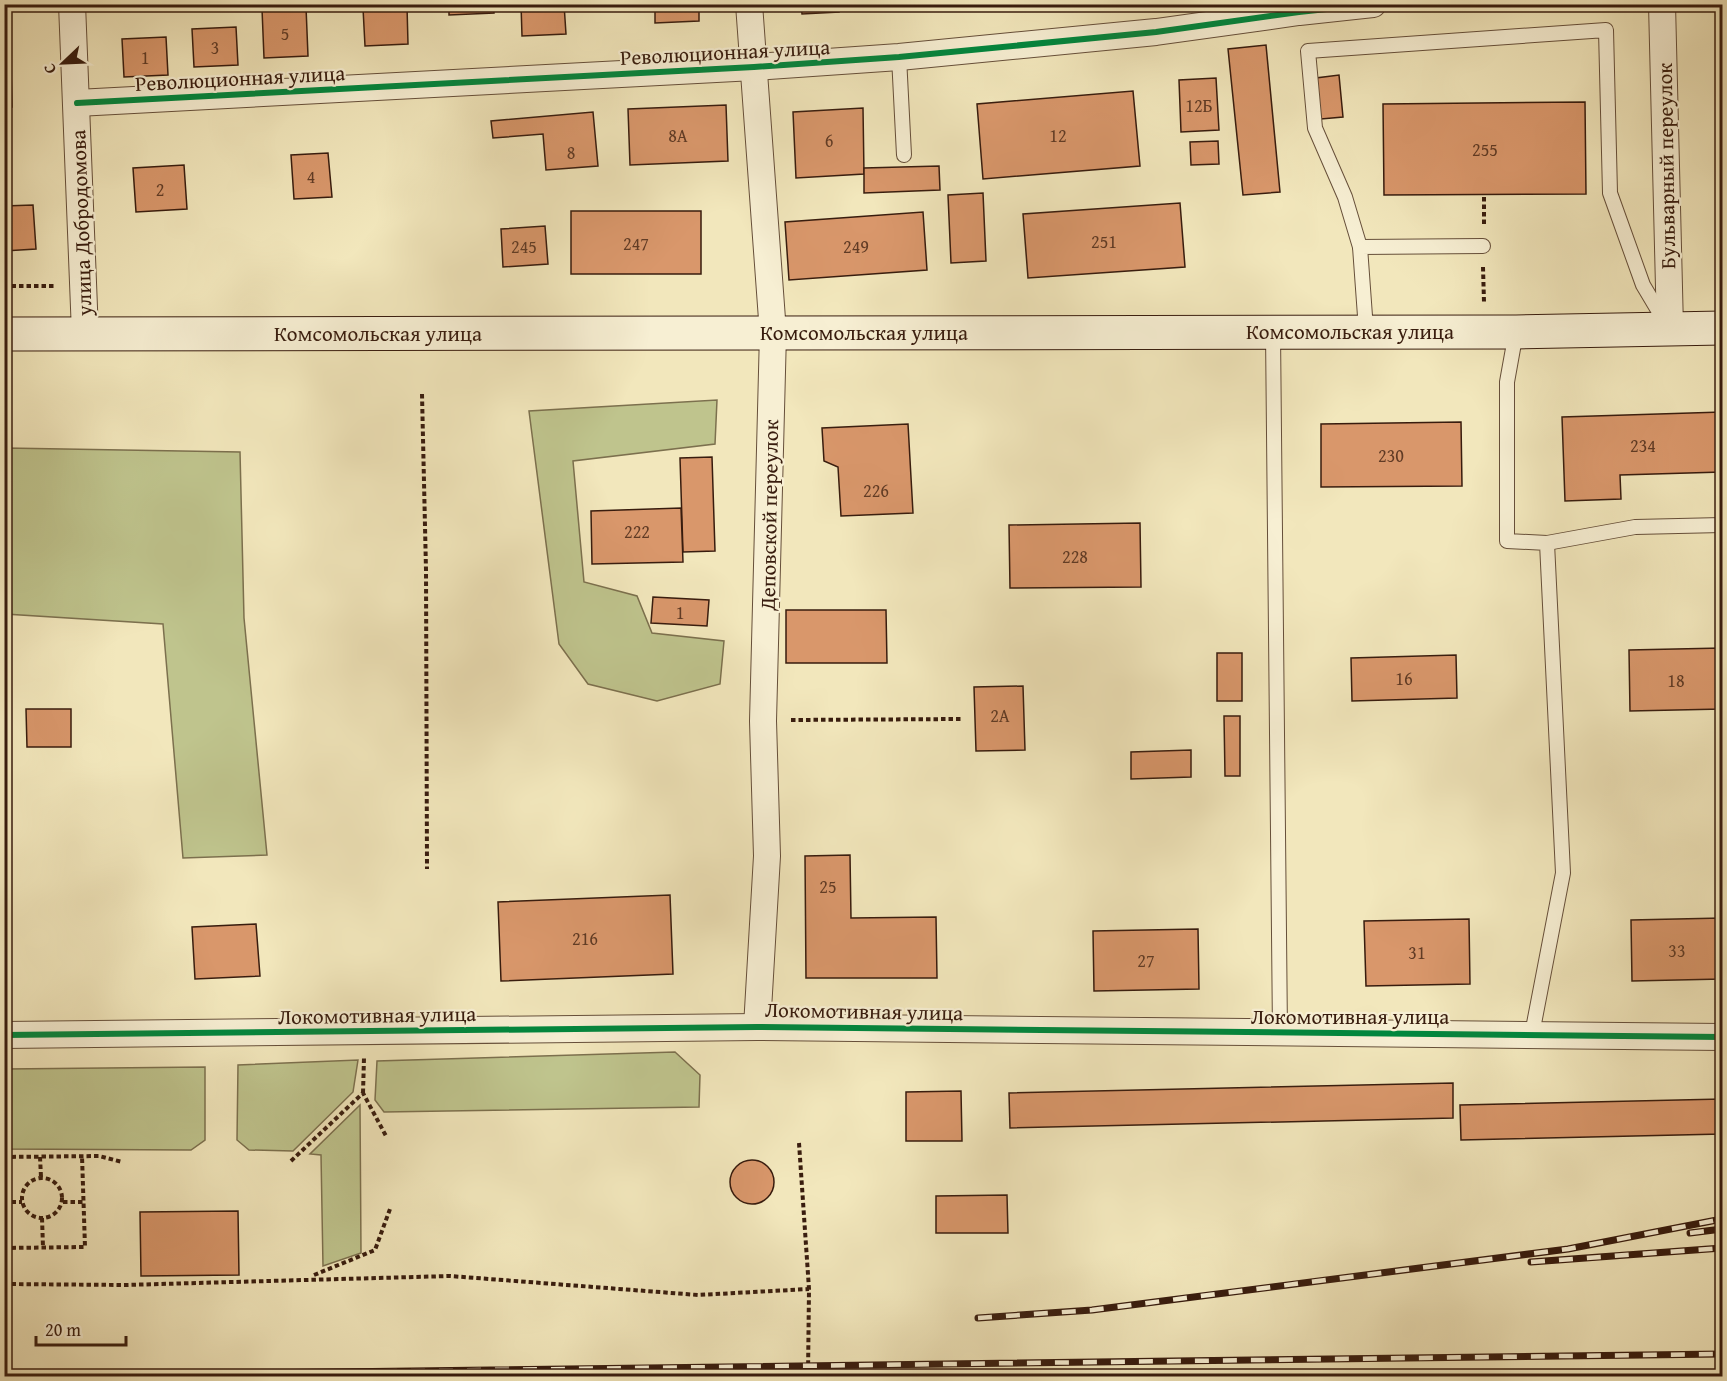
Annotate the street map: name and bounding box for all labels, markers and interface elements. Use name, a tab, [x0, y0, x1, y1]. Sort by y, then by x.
house number: 5	[281, 20, 289, 47]
street label: Революционная улица	[619, 31, 831, 73]
north arrow	[33, 33, 93, 93]
house number: 3	[211, 34, 219, 61]
house number: 1	[141, 44, 149, 71]
street label: Революционная улица	[134, 57, 346, 99]
text: С	[36, 60, 62, 78]
street label: Бульварный переулок	[1649, 62, 1683, 269]
house number: 12Б	[1185, 92, 1213, 119]
house number: 8А	[668, 122, 688, 149]
house number: 12	[1049, 122, 1067, 149]
house number: 6	[825, 127, 833, 154]
street label: улица Добродомова	[62, 129, 100, 318]
house number: 255	[1472, 136, 1498, 163]
house number: 8	[567, 139, 575, 166]
house number: 4	[307, 163, 315, 190]
house number: 2	[156, 176, 164, 203]
house number: 251	[1091, 228, 1117, 255]
house number: 247	[623, 230, 649, 257]
house number: 245	[511, 233, 537, 260]
house number: 249	[843, 233, 869, 260]
street label: Комсомольская улица	[1246, 316, 1454, 347]
street label: Комсомольская улица	[760, 317, 968, 348]
street label: Комсомольская улица	[274, 318, 482, 349]
street label: Деповской переулок	[752, 419, 786, 612]
house number: 234	[1630, 432, 1656, 459]
house number: 230	[1378, 442, 1404, 469]
house number: 226	[863, 477, 889, 504]
house number: 222	[624, 518, 650, 545]
house number: 228	[1062, 543, 1088, 570]
house number: 1	[676, 599, 684, 626]
house number: 16	[1395, 665, 1413, 692]
house number: 18	[1667, 667, 1685, 694]
house number: 2А	[990, 702, 1010, 729]
house number: 25	[819, 873, 837, 900]
house number: 216	[572, 925, 598, 952]
house number: 33	[1668, 937, 1686, 964]
house number: 31	[1408, 939, 1426, 966]
house number: 27	[1137, 947, 1155, 974]
street label: Локомотивная улица	[765, 994, 963, 1028]
street label: Локомотивная улица	[278, 998, 476, 1032]
street label: Локомотивная улица	[1251, 1001, 1449, 1032]
scale bar	[36, 1309, 126, 1347]
text: 20 m	[45, 1316, 81, 1343]

